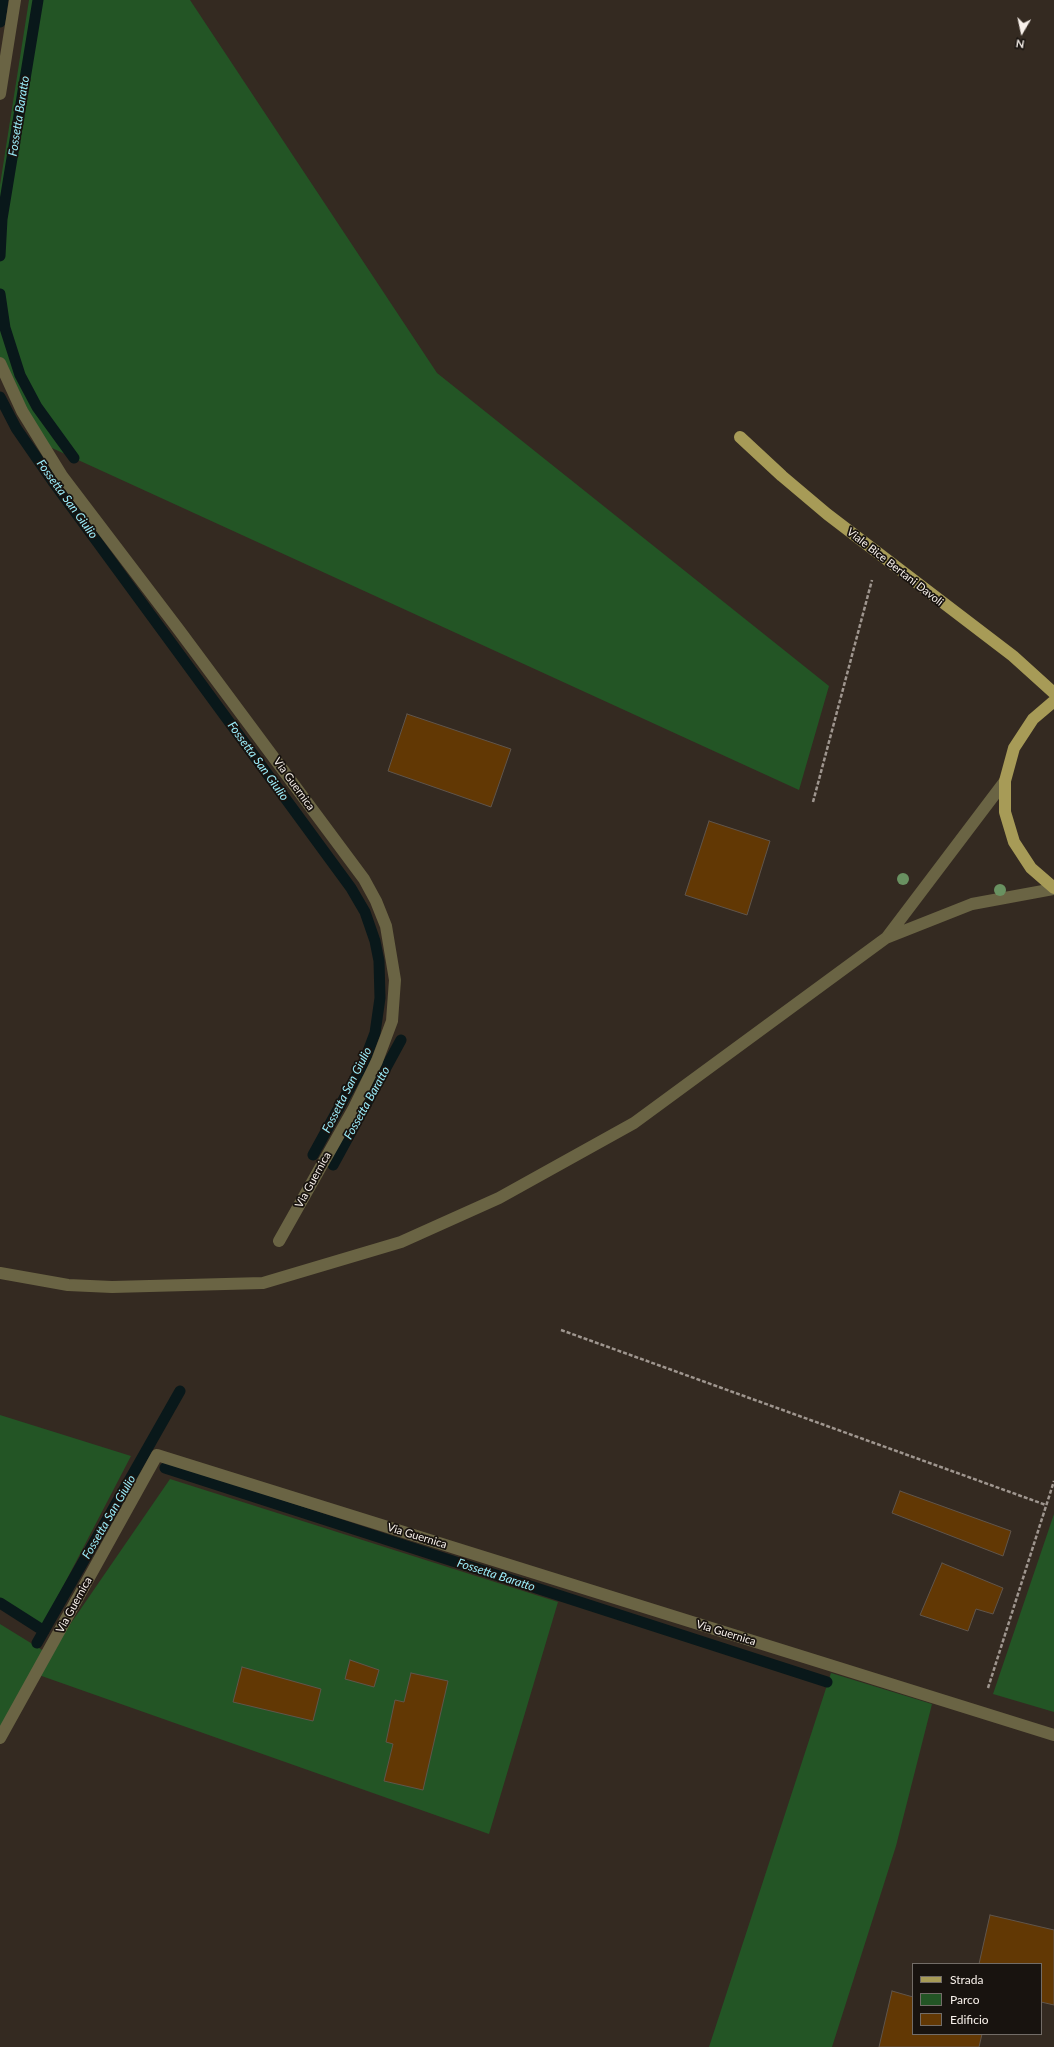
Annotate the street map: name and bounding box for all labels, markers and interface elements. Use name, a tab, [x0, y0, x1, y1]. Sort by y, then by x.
north arrow	[1002, 12, 1042, 52]
text: N	[1015, 37, 1025, 51]
water label: Fossetta Baratto	[6, 75, 32, 157]
water label: Fossetta San Giulio	[33, 457, 101, 541]
street label: Viale Bice Bertani Davoli	[844, 525, 946, 609]
water label: Fossetta San Giulio	[224, 719, 292, 803]
street label: Via Guernica	[271, 755, 317, 813]
water label: Fossetta San Giulio	[319, 1045, 375, 1135]
water label: Fossetta Baratto	[341, 1064, 393, 1142]
street label: Via Guernica	[292, 1150, 334, 1210]
water label: Fossetta San Giulio	[79, 1473, 139, 1561]
street label: Via Guernica	[386, 1521, 448, 1551]
water label: Fossetta Baratto	[455, 1556, 537, 1594]
street label: Via Guernica	[53, 1575, 95, 1635]
street label: Via Guernica	[695, 1618, 757, 1648]
legend	[912, 1963, 1042, 2035]
text: Strada	[950, 1972, 983, 1987]
text: Parco	[950, 1992, 980, 2007]
text: Edificio	[950, 2012, 989, 2027]

